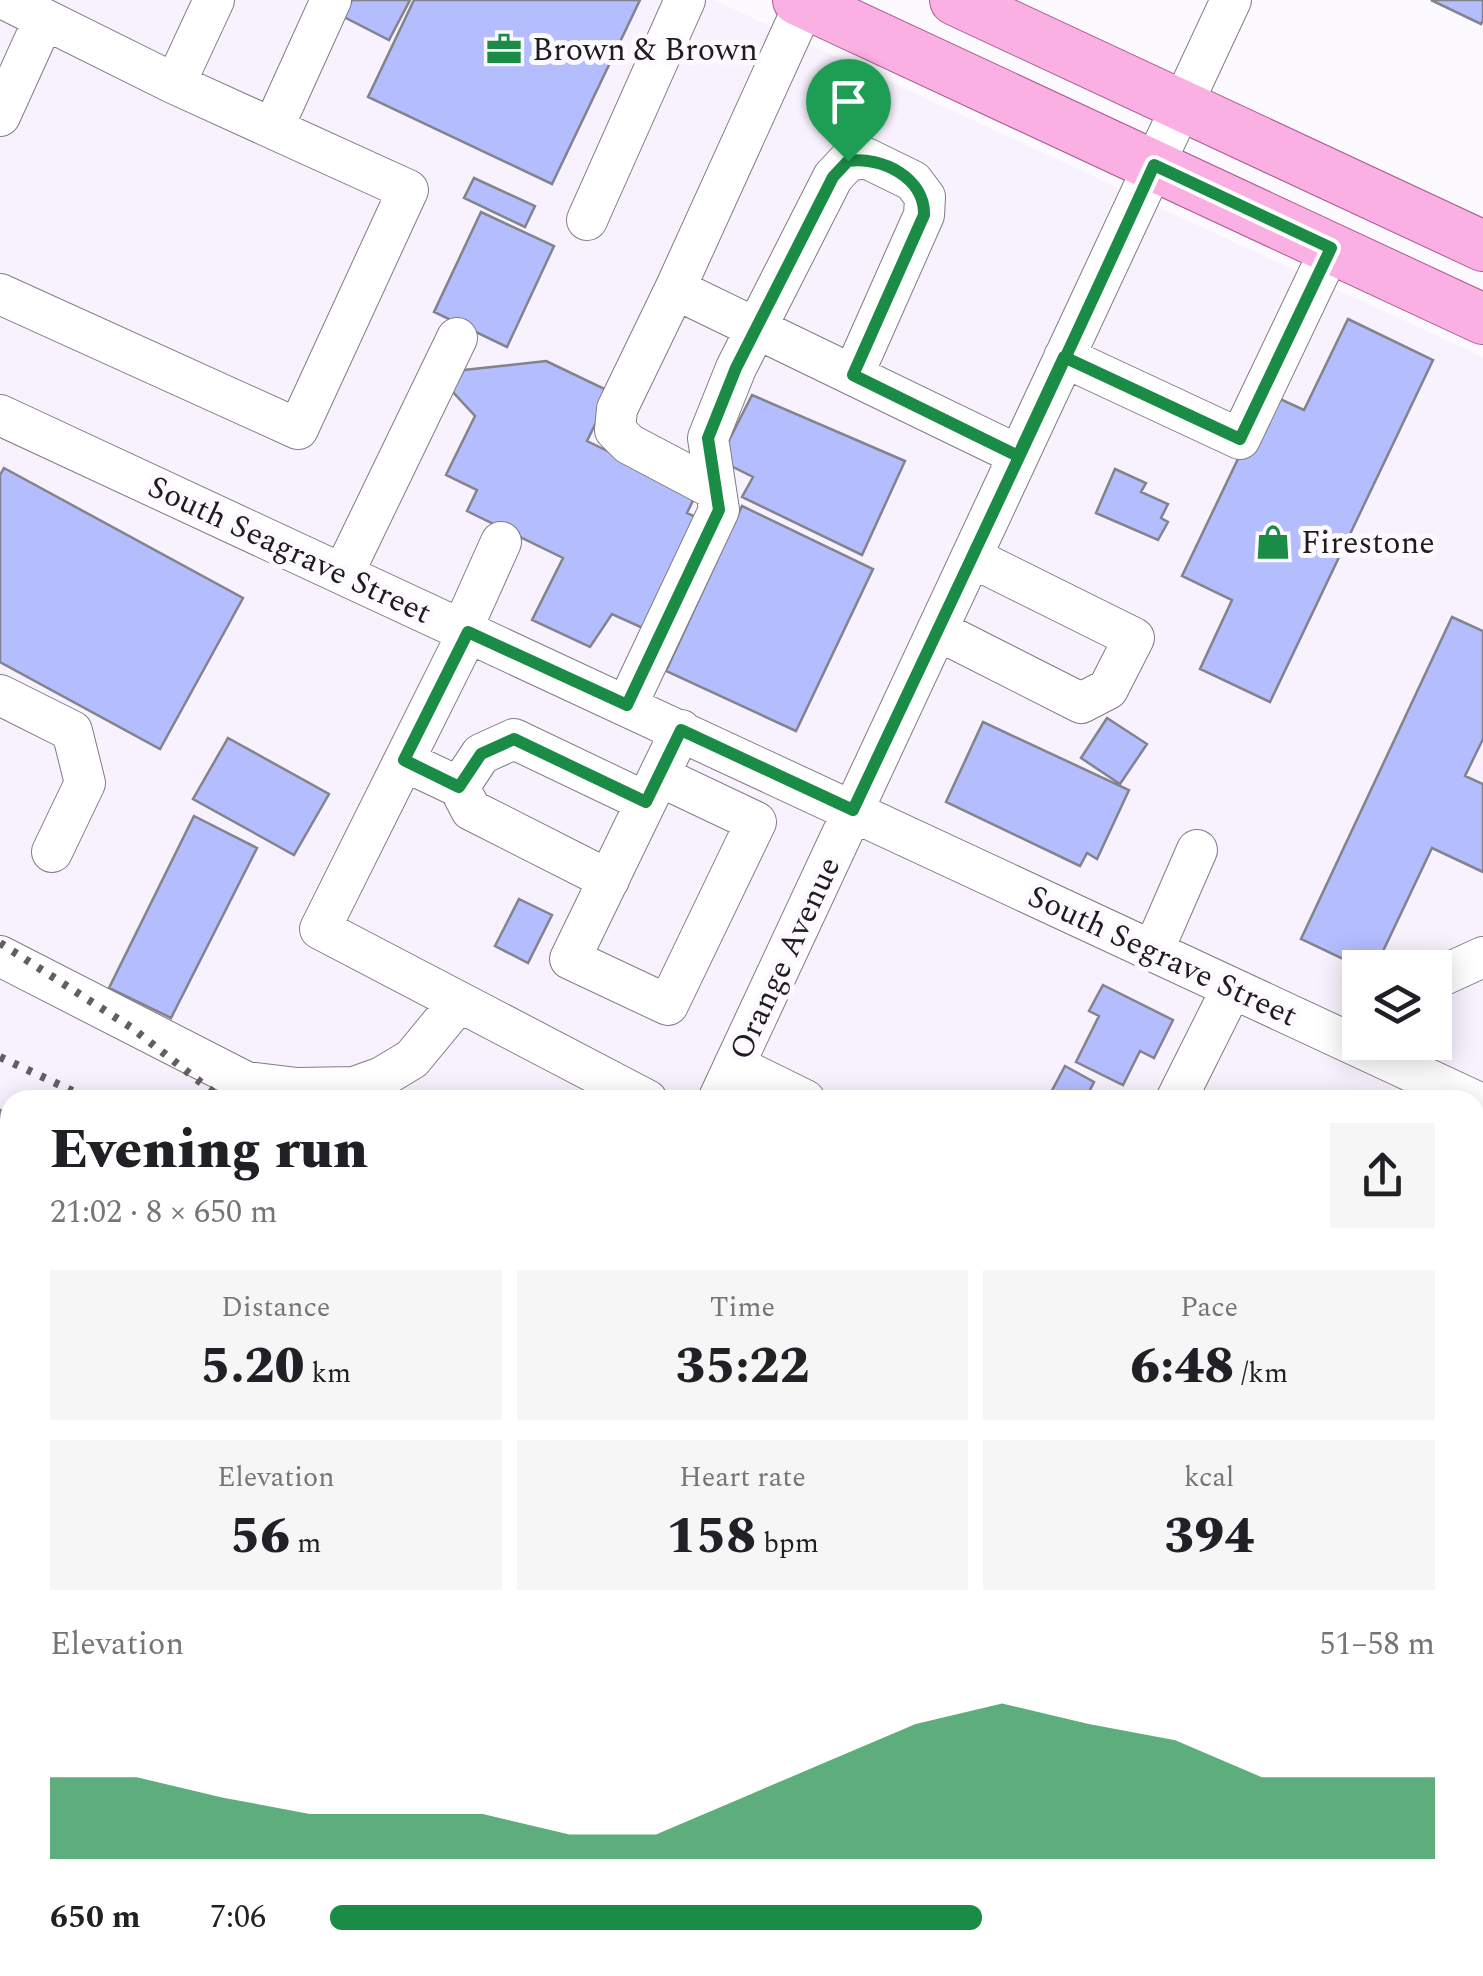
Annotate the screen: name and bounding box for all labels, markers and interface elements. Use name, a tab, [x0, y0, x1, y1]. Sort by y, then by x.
place label: Brown & Brown	[532, 26, 758, 75]
office icon: Brown & Brown	[485, 30, 523, 68]
pin	[806, 59, 891, 162]
icon: arrive	[821, 74, 876, 129]
street label: South Seagrave Street	[139, 463, 439, 638]
place label: Firestone	[1301, 519, 1435, 568]
shop icon: Firestone	[1254, 523, 1292, 561]
street label: Orange Avenue	[717, 849, 854, 1068]
street label: South Segrave Street	[1019, 872, 1305, 1040]
map controls	[1342, 950, 1452, 1060]
button: layers	[1342, 950, 1452, 1060]
text: Evening run	[50, 1109, 368, 1192]
button: share	[1330, 1123, 1435, 1228]
text: 21:02 · 8 × 650 m	[50, 1188, 278, 1237]
text: Distance	[221, 1286, 330, 1329]
text: Time	[710, 1286, 775, 1329]
text: Pace	[1180, 1286, 1238, 1329]
text: 5.20	[200, 1329, 304, 1405]
text: 35:22	[675, 1329, 809, 1405]
text: 6:48	[1130, 1329, 1234, 1405]
text: km	[304, 1352, 351, 1395]
text: /km	[1234, 1352, 1288, 1395]
text: Elevation	[217, 1456, 334, 1499]
text: Heart rate	[679, 1456, 806, 1499]
text: kcal	[1184, 1456, 1234, 1499]
text: 56	[230, 1499, 290, 1575]
text: 158	[666, 1499, 756, 1575]
text: 394	[1164, 1499, 1254, 1575]
text: m	[290, 1522, 321, 1565]
text: bpm	[756, 1522, 819, 1565]
text: Elevation	[50, 1620, 184, 1669]
text: 51–58 m	[1319, 1620, 1435, 1669]
text: 650 m	[50, 1893, 141, 1942]
text: 7:06	[210, 1893, 266, 1942]

